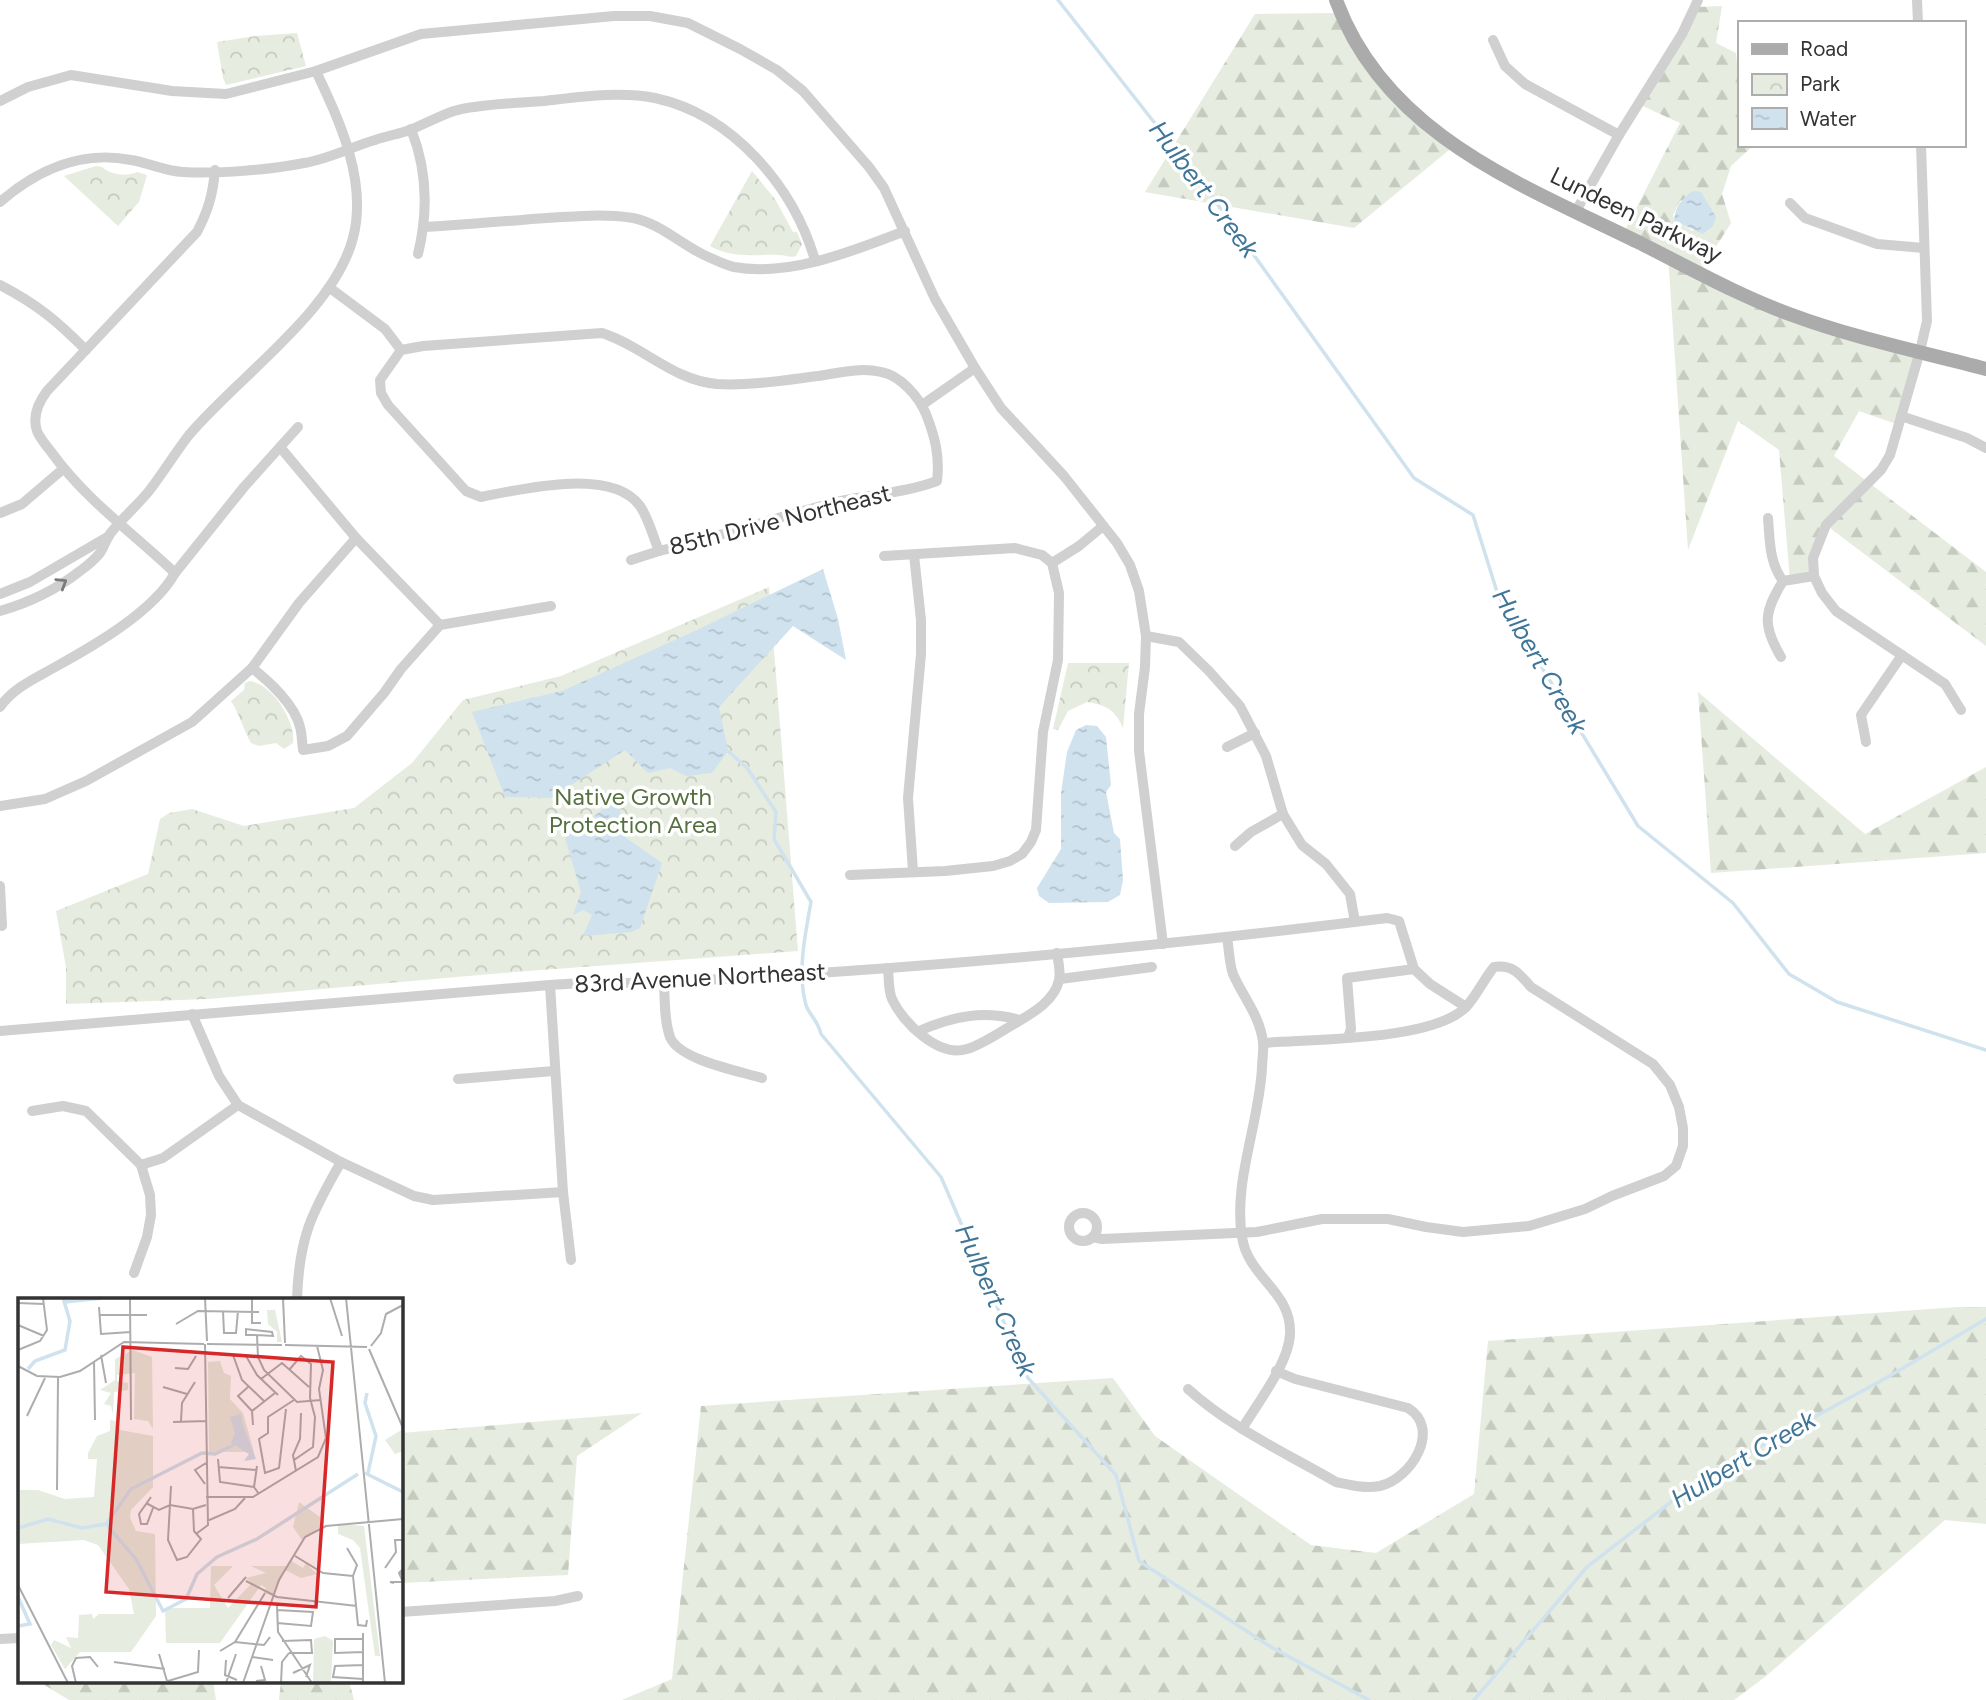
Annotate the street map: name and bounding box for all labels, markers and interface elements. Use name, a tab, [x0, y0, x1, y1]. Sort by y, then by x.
legend	[1738, 21, 1965, 147]
text: Road	[1800, 36, 1848, 61]
text: Park	[1800, 71, 1841, 96]
text: Water	[1800, 106, 1856, 131]
water label: Hulbert Creek	[1142, 114, 1267, 265]
street label: Lundeen Parkway	[1545, 160, 1727, 269]
street label: 85th Drive Northeast	[666, 478, 894, 561]
one-way arrow	[54, 578, 67, 591]
water label: Hulbert Creek	[1485, 582, 1595, 741]
park label: Native Growth Protection Area	[549, 782, 717, 839]
street label: 83rd Avenue Northeast	[574, 956, 826, 999]
water label: Hulbert Creek	[948, 1219, 1044, 1382]
inset map	[18, 1298, 402, 1682]
water label: Hulbert Creek	[1665, 1403, 1822, 1515]

